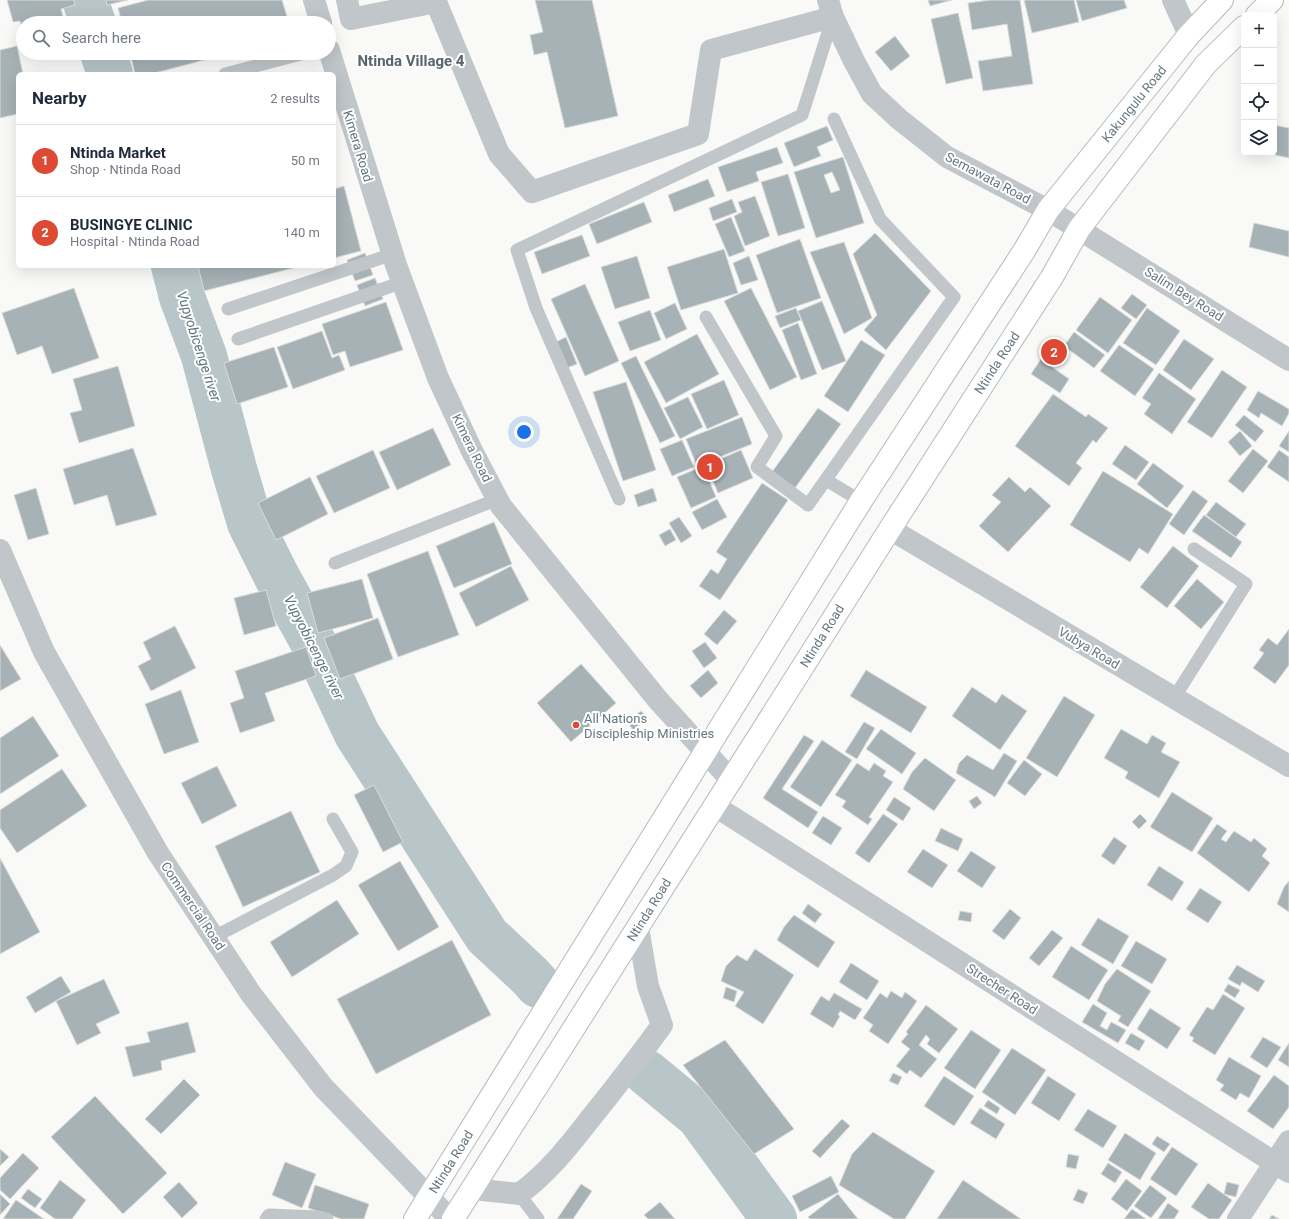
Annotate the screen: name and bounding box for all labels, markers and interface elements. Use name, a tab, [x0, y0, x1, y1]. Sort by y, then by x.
map controls	[1241, 12, 1277, 156]
button: +	[1241, 12, 1277, 48]
search box	[16, 16, 336, 60]
icon: search	[30, 27, 52, 49]
text: Search here	[62, 29, 141, 47]
button: −	[1241, 48, 1277, 84]
district label: Ntinda Village 4	[358, 52, 465, 70]
street label: Kakungulu Road	[1099, 63, 1169, 145]
button: locate	[1241, 84, 1277, 120]
text: Nearby	[32, 88, 87, 108]
text: 2 results	[270, 91, 320, 106]
street label: Kimera Road	[340, 108, 376, 184]
button: layers	[1241, 120, 1277, 156]
text: Ntinda Market	[70, 144, 166, 162]
street label: Semawata Road	[943, 149, 1033, 207]
text: 1	[41, 153, 49, 168]
text: 50 m	[291, 153, 320, 168]
text: Shop · Ntinda Road	[70, 162, 181, 177]
text: BUSINGYE CLINIC	[70, 216, 192, 234]
text: 2	[41, 225, 49, 240]
text: 140 m	[283, 225, 320, 240]
text: Hospital · Ntinda Road	[70, 234, 200, 249]
street label: Salim Bey Road	[1142, 264, 1226, 324]
water label: Vupyobicenge river	[174, 289, 224, 403]
street label: Ntinda Road	[971, 329, 1023, 397]
pin: 2	[1041, 337, 1067, 367]
street label: Kimera Road	[449, 412, 495, 484]
your location	[514, 422, 534, 442]
pin: 1	[697, 452, 723, 482]
water label: Vupyobicenge river	[281, 592, 347, 702]
street label: Ntinda Road	[797, 602, 847, 670]
street label: Vubya Road	[1056, 624, 1122, 672]
place label: All Nations Discipleship Ministries	[584, 711, 715, 741]
marker: All Nations Discipleship Ministries	[571, 720, 581, 730]
street label: Commercial Road	[158, 859, 228, 953]
street label: Ntinda Road	[624, 876, 674, 944]
street label: Strecher Road	[964, 961, 1040, 1017]
street label: Ntinda Road	[426, 1128, 476, 1196]

